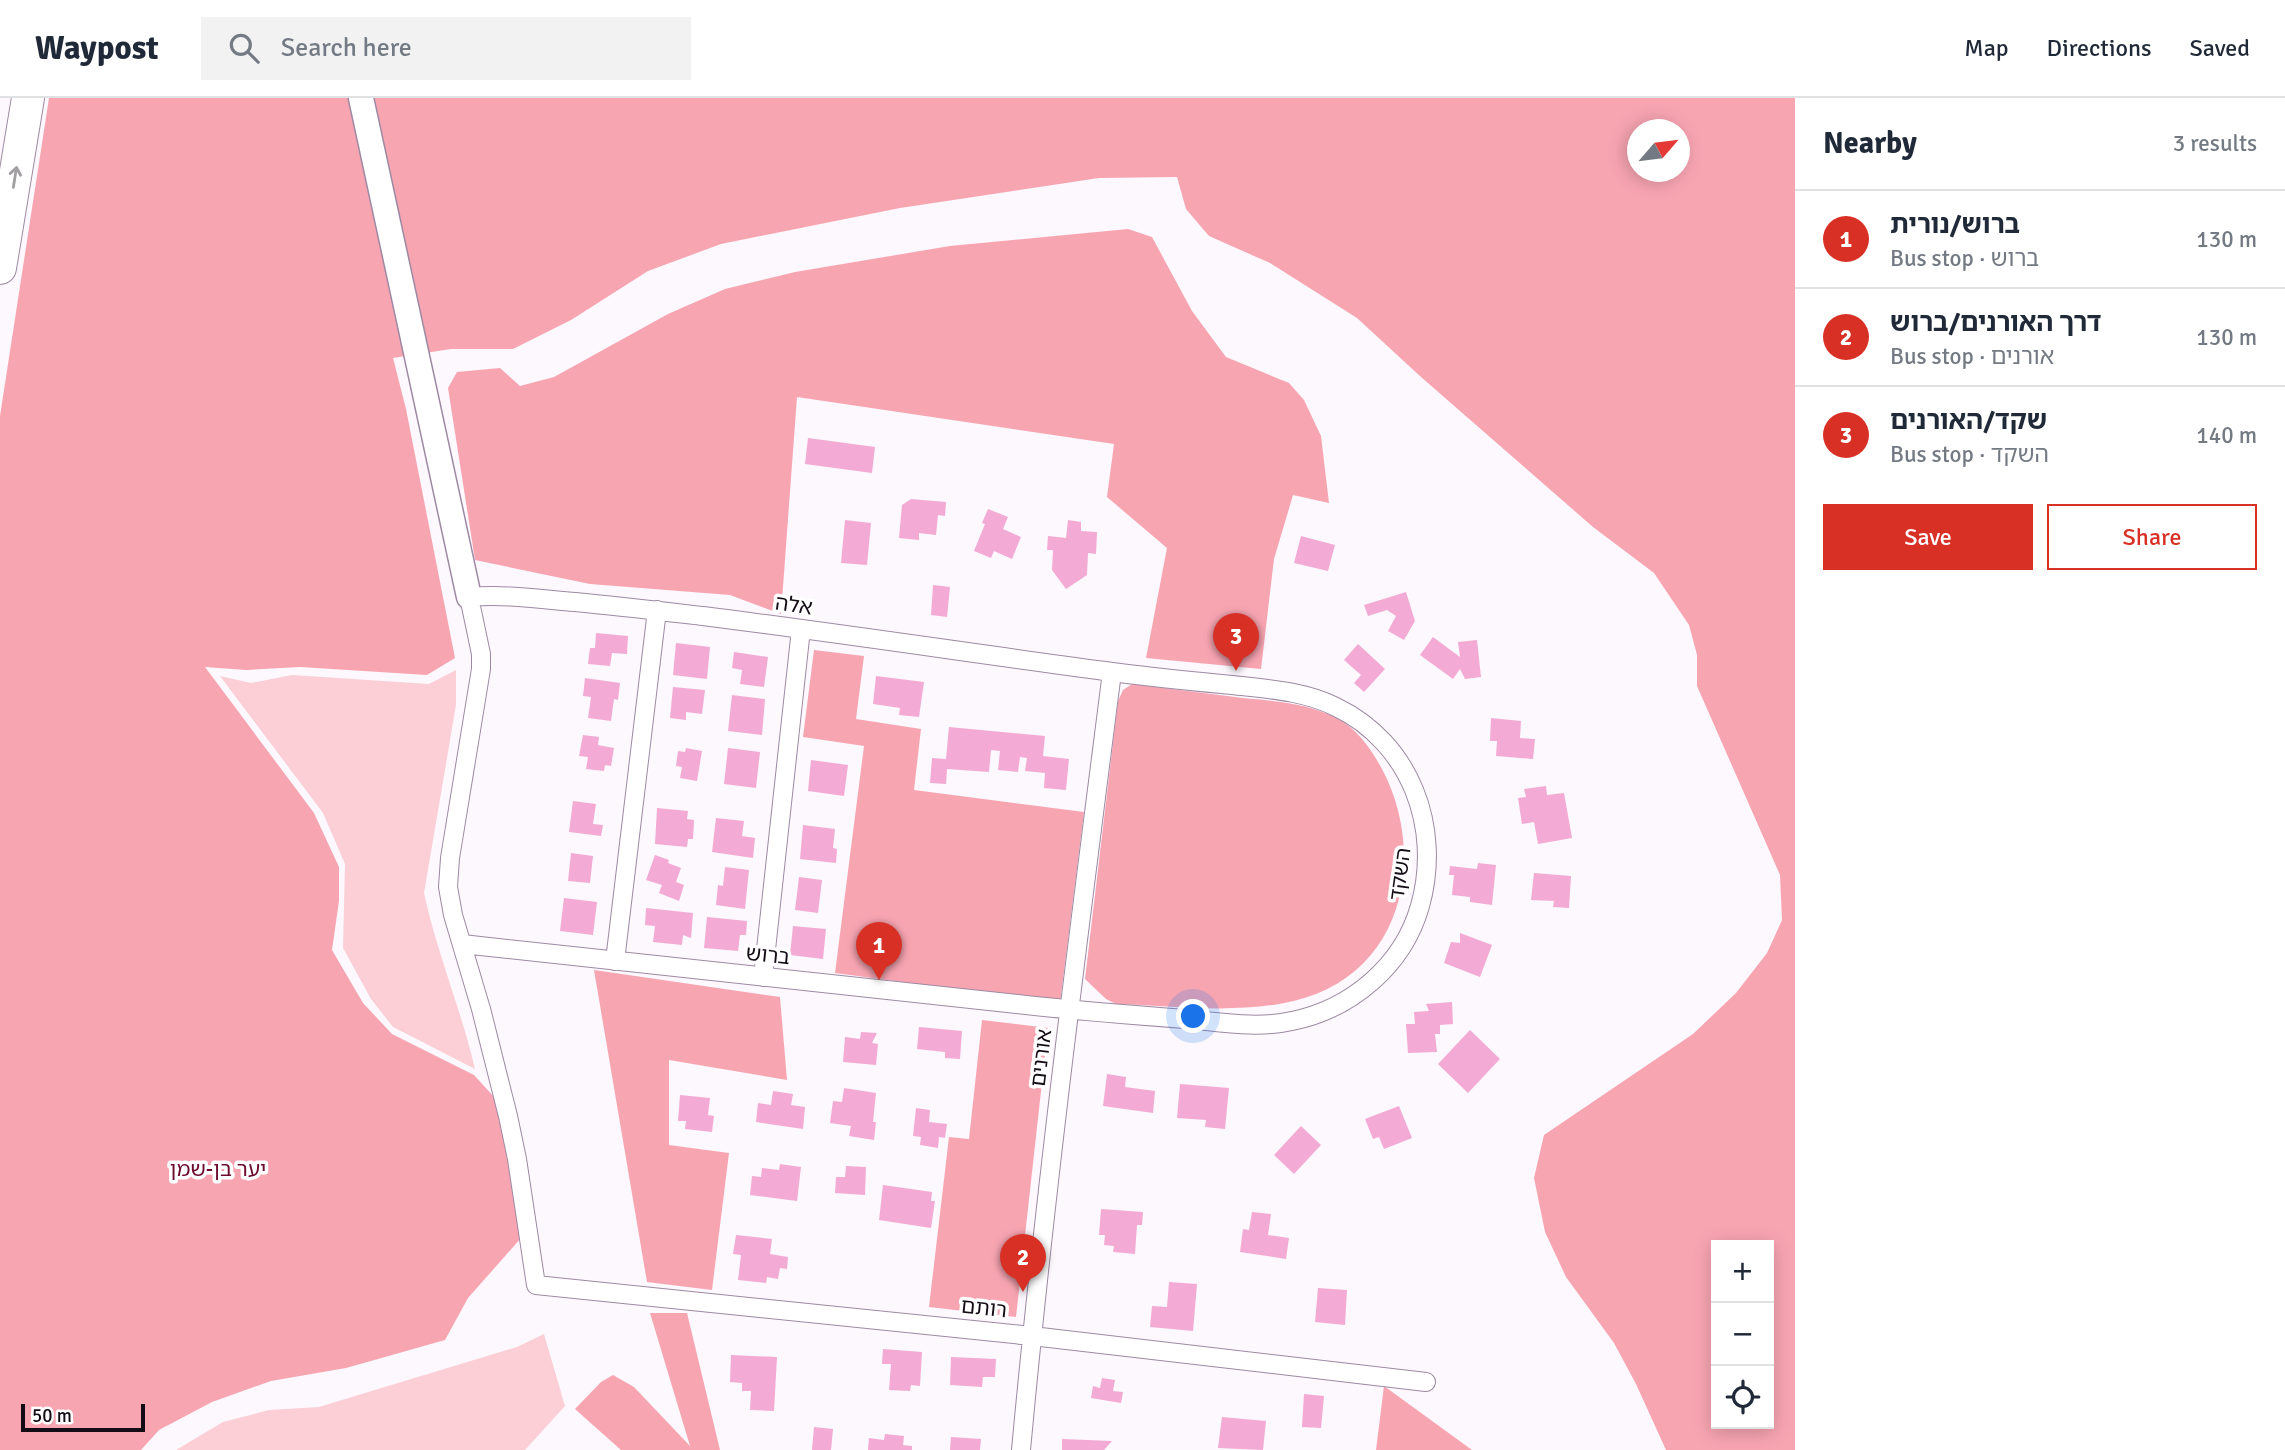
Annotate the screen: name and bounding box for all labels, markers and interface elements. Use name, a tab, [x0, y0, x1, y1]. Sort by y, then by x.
search box	[201, 17, 691, 80]
text: Waypost	[35, 28, 159, 69]
icon: search	[225, 29, 263, 67]
text: Search here	[281, 32, 412, 64]
text: Map	[1964, 33, 2009, 63]
text: Directions	[2047, 33, 2152, 63]
text: Saved	[2190, 33, 2250, 63]
north arrow	[1627, 119, 1690, 182]
text: Nearby	[1823, 125, 1917, 162]
text: 3 results	[2173, 129, 2257, 158]
one-way arrow	[9, 166, 22, 189]
text: ברוש/נורית	[1890, 209, 2020, 241]
text: 1	[1840, 225, 1852, 254]
text: 130 m	[2196, 225, 2257, 254]
text: Bus stop · ברוש	[1890, 244, 2039, 273]
text: דרך האורנים/ברוש	[1890, 307, 2101, 339]
text: 2	[1840, 323, 1852, 352]
text: 130 m	[2196, 323, 2257, 352]
text: Bus stop · אורנים	[1890, 342, 2054, 371]
text: שקד/האורנים	[1890, 405, 2047, 437]
text: 3	[1840, 421, 1852, 450]
text: 140 m	[2196, 421, 2257, 450]
text: Bus stop · השקד	[1890, 440, 2049, 469]
button: Save	[1823, 504, 2033, 570]
button: Share	[2047, 504, 2257, 570]
street label: אלה	[774, 590, 814, 620]
pin: 3	[1213, 613, 1259, 671]
street label: השקד	[1383, 846, 1417, 902]
pin: 1	[856, 922, 902, 980]
street label: ברוש	[745, 940, 791, 970]
your location	[1176, 999, 1210, 1033]
street label: אורנים	[1025, 1028, 1057, 1088]
park label: יער בן-שמן	[170, 1156, 266, 1182]
pin: 2	[1000, 1234, 1046, 1292]
map controls	[1711, 1240, 1774, 1429]
button: +	[1711, 1240, 1774, 1303]
street label: רותם	[960, 1293, 1008, 1323]
button: −	[1711, 1303, 1774, 1366]
button: locate	[1711, 1366, 1774, 1429]
scale bar	[21, 1401, 145, 1433]
text: 50 m	[32, 1404, 72, 1428]

